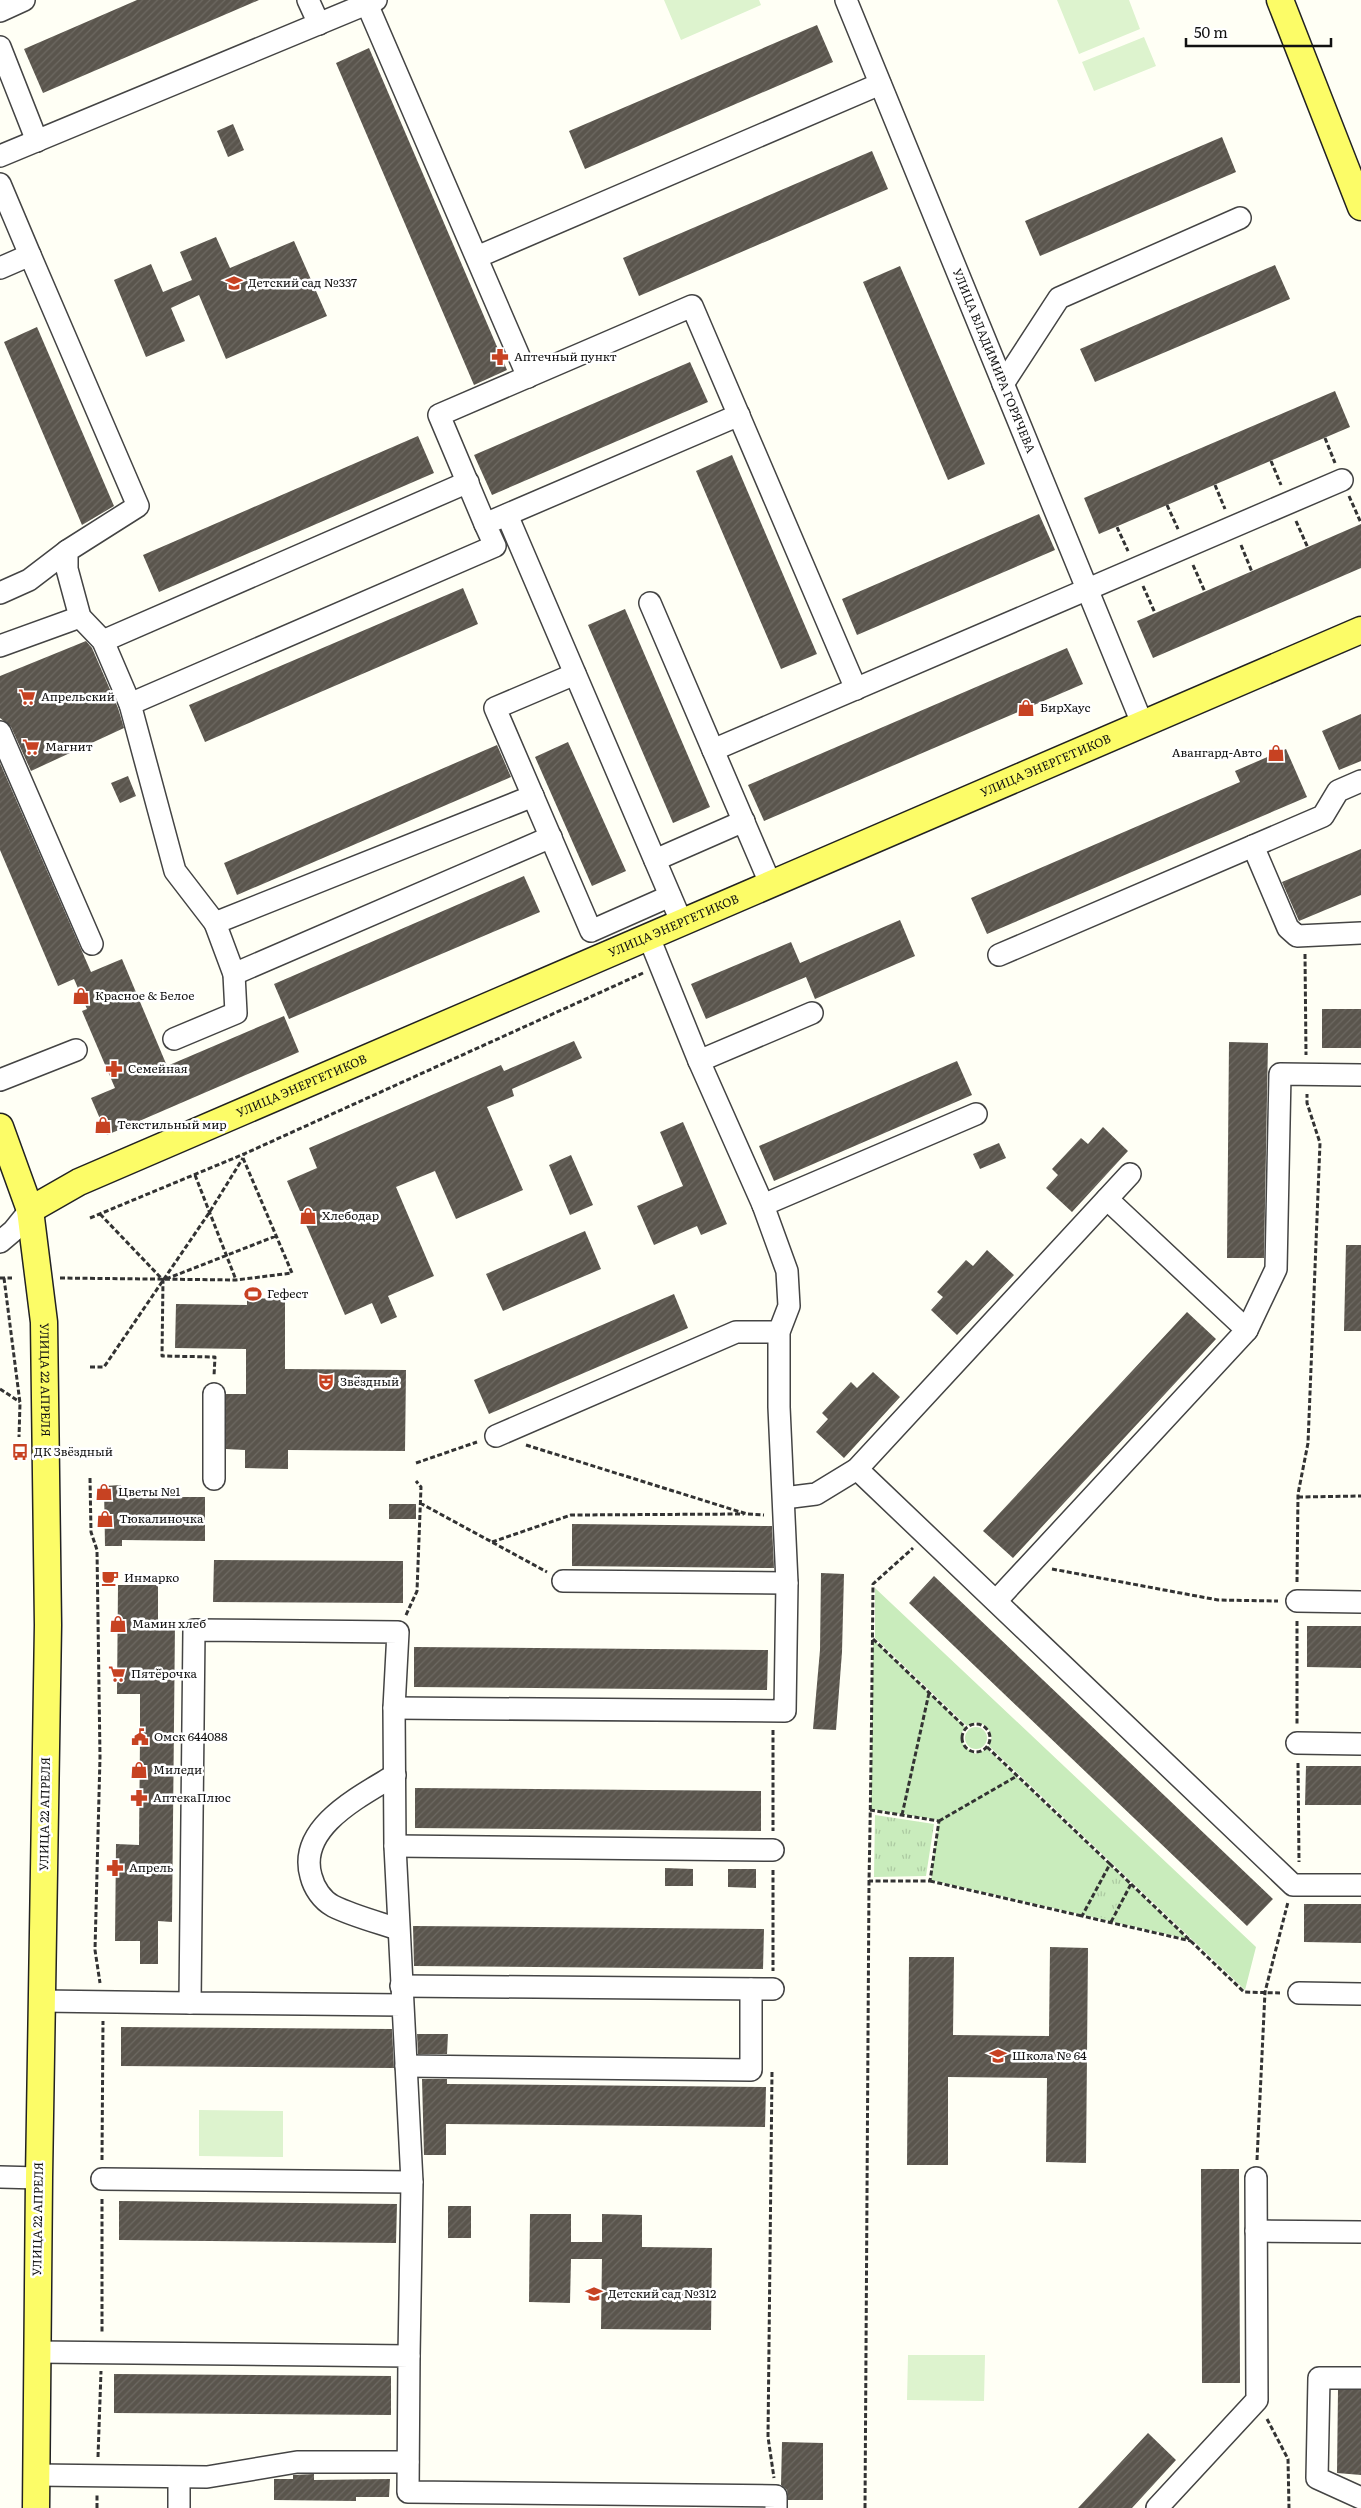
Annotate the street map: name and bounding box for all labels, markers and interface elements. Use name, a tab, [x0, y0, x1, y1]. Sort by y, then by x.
scale bar	[1186, 15, 1331, 47]
text: 50 m	[1194, 20, 1228, 43]
street label: УЛИЦА ВЛАДИМИРА ГОРЯЧЕВА	[949, 266, 1041, 456]
school or university icon: Детский сад №337	[224, 273, 244, 293]
place label: Детский сад №337	[248, 273, 357, 291]
pharmacy icon: Аптечный пункт	[490, 347, 510, 367]
place label: Аптечный пункт	[514, 347, 617, 365]
supermarket icon: Апрельский	[17, 687, 37, 707]
place label: Апрельский	[41, 687, 115, 705]
shop icon: БирХаус	[1016, 698, 1036, 718]
place label: БирХаус	[1040, 698, 1090, 716]
street label: УЛИЦА ЭНЕРГЕТИКОВ	[977, 729, 1114, 801]
supermarket icon: Магнит	[21, 737, 41, 757]
place label: Магнит	[45, 737, 93, 755]
place label: Авангард-Авто	[1172, 743, 1262, 761]
shop icon: Авангард-Авто	[1266, 743, 1286, 763]
street label: УЛИЦА ЭНЕРГЕТИКОВ	[605, 889, 742, 961]
shop icon: Красное & Белое	[71, 986, 91, 1006]
place label: Красное & Белое	[95, 986, 194, 1004]
street label: УЛИЦА ЭНЕРГЕТИКОВ	[233, 1049, 370, 1121]
pharmacy icon: Семейная	[104, 1059, 124, 1079]
place label: Семейная	[128, 1059, 188, 1077]
shop icon: Текстильный мир	[93, 1115, 113, 1135]
place label: Текстильный мир	[117, 1115, 227, 1133]
shop icon: Хлебодар	[298, 1206, 318, 1226]
place label: Хлебодар	[322, 1206, 379, 1224]
sports icon: Гефест	[243, 1284, 263, 1304]
place label: Гефест	[267, 1284, 308, 1302]
street label: УЛИЦА 22 АПРЕЛЯ	[36, 1323, 56, 1437]
theatre icon: Звёздный	[316, 1372, 336, 1392]
place label: Звёздный	[340, 1372, 399, 1390]
bus stop icon: ДК Звёздный	[10, 1442, 30, 1462]
place label: ДК Звёздный	[34, 1442, 113, 1460]
shop icon: Цветы №1	[94, 1482, 114, 1502]
place label: Цветы №1	[118, 1482, 181, 1500]
shop icon: Тюкалиночка	[95, 1509, 115, 1529]
place label: Тюкалиночка	[119, 1509, 204, 1527]
cafe icon: Инмарко	[100, 1568, 120, 1588]
place label: Инмарко	[124, 1568, 179, 1586]
shop icon: Мамин хлеб	[108, 1614, 128, 1634]
place label: Мамин хлеб	[132, 1614, 206, 1632]
supermarket icon: Пятёрочка	[107, 1664, 127, 1684]
place label: Пятёрочка	[131, 1664, 198, 1682]
public building icon: Омск 644088	[130, 1727, 150, 1747]
place label: Омск 644088	[154, 1727, 228, 1745]
street label: УЛИЦА 22 АПРЕЛЯ	[34, 1757, 54, 1871]
shop icon: Миледи	[129, 1760, 149, 1780]
place label: Миледи	[153, 1760, 202, 1778]
pharmacy icon: АптекаПлюс	[129, 1788, 149, 1808]
place label: АптекаПлюс	[153, 1788, 231, 1806]
pharmacy icon: Апрель	[105, 1858, 125, 1878]
place label: Апрель	[129, 1858, 174, 1876]
school or university icon: Школа № 64	[988, 2046, 1008, 2066]
place label: Школа № 64	[1012, 2046, 1087, 2064]
street label: УЛИЦА 22 АПРЕЛЯ	[27, 2162, 47, 2276]
school or university icon: Детский сад №312	[584, 2284, 604, 2304]
place label: Детский сад №312	[608, 2284, 716, 2302]

